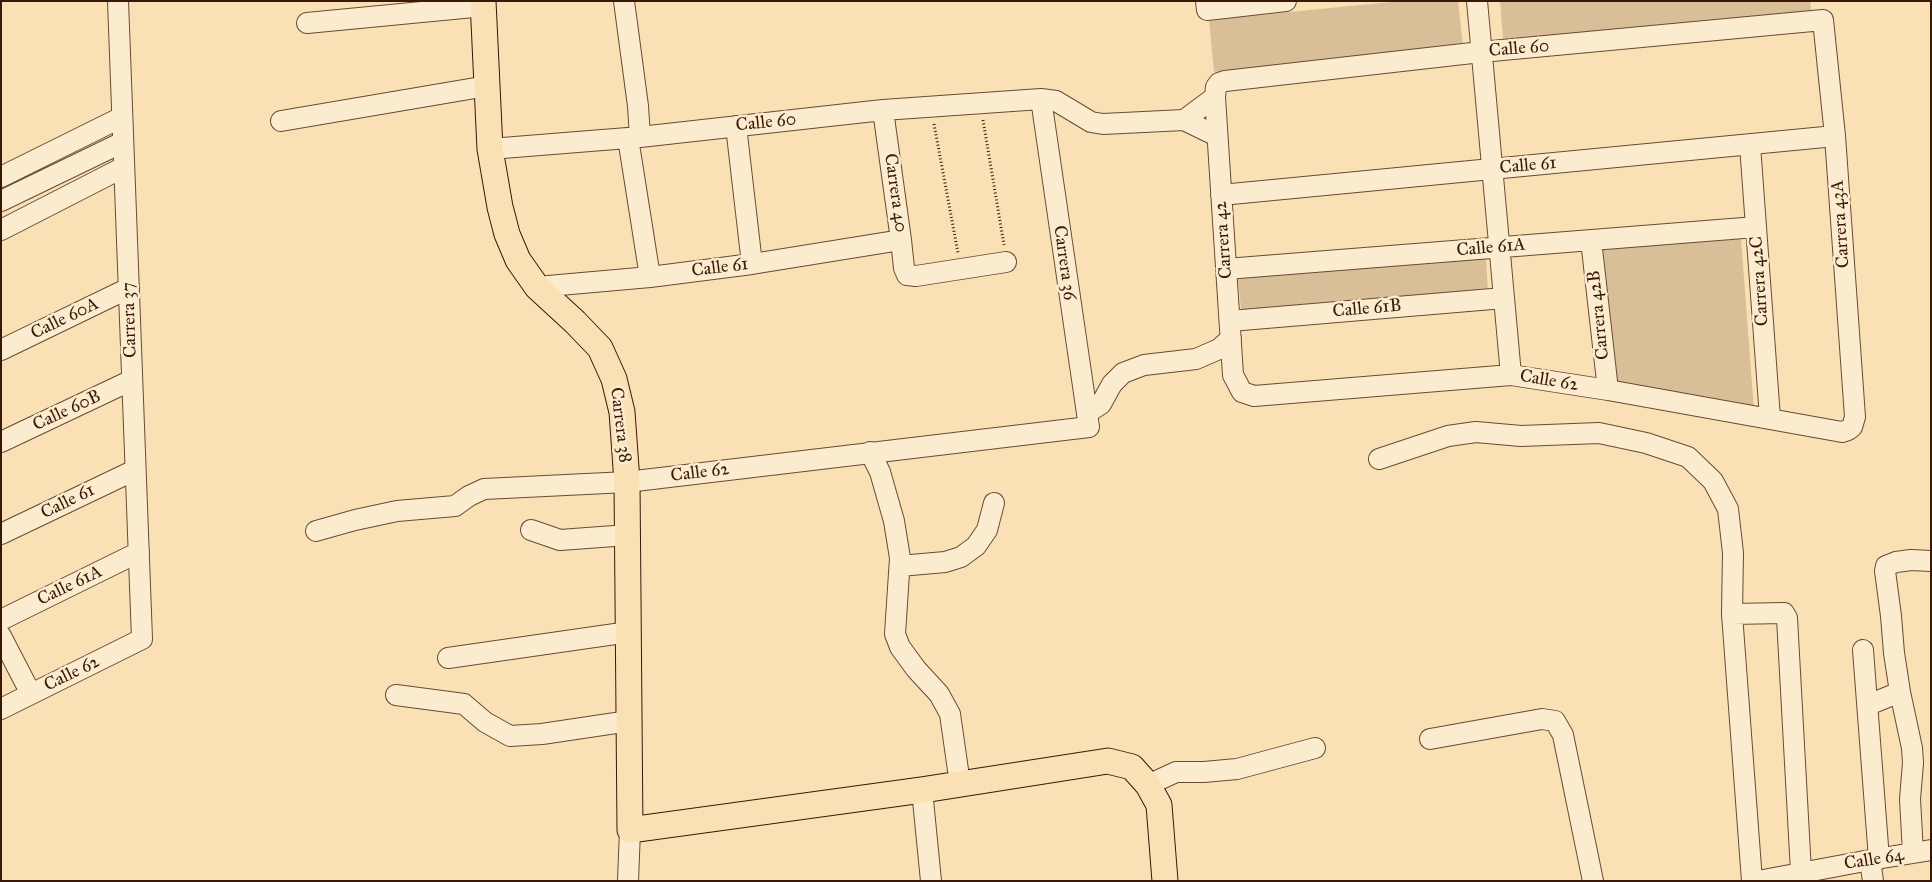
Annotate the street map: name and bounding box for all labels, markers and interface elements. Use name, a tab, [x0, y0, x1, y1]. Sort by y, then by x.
street label: Calle 60	[1488, 36, 1550, 62]
street label: Calle 60	[735, 109, 797, 137]
street label: Carrera 40	[879, 152, 911, 234]
street label: Calle 61	[1499, 153, 1557, 179]
street label: Carrera 43A	[1827, 179, 1855, 269]
street label: Carrera 42	[1211, 200, 1237, 280]
street label: Carrera 36	[1048, 224, 1080, 302]
street label: Calle 61A	[1456, 234, 1526, 262]
street label: Carrera 42C	[1746, 235, 1774, 327]
street label: Calle 61	[690, 254, 750, 282]
street label: Carrera 42B	[1584, 269, 1614, 361]
street label: Carrera 37	[118, 282, 142, 358]
street label: Calle 60A	[28, 293, 102, 345]
street label: Calle 61B	[1332, 295, 1402, 323]
street label: Calle 62	[1518, 366, 1580, 396]
street label: Calle 60B	[30, 386, 104, 436]
street label: Carrera 38	[605, 386, 635, 464]
street label: Calle 62	[669, 459, 731, 487]
street label: Calle 61	[38, 480, 98, 524]
street label: Calle 61A	[34, 561, 106, 611]
street label: Calle 62	[41, 651, 103, 697]
street label: Calle 64	[1843, 845, 1905, 875]

